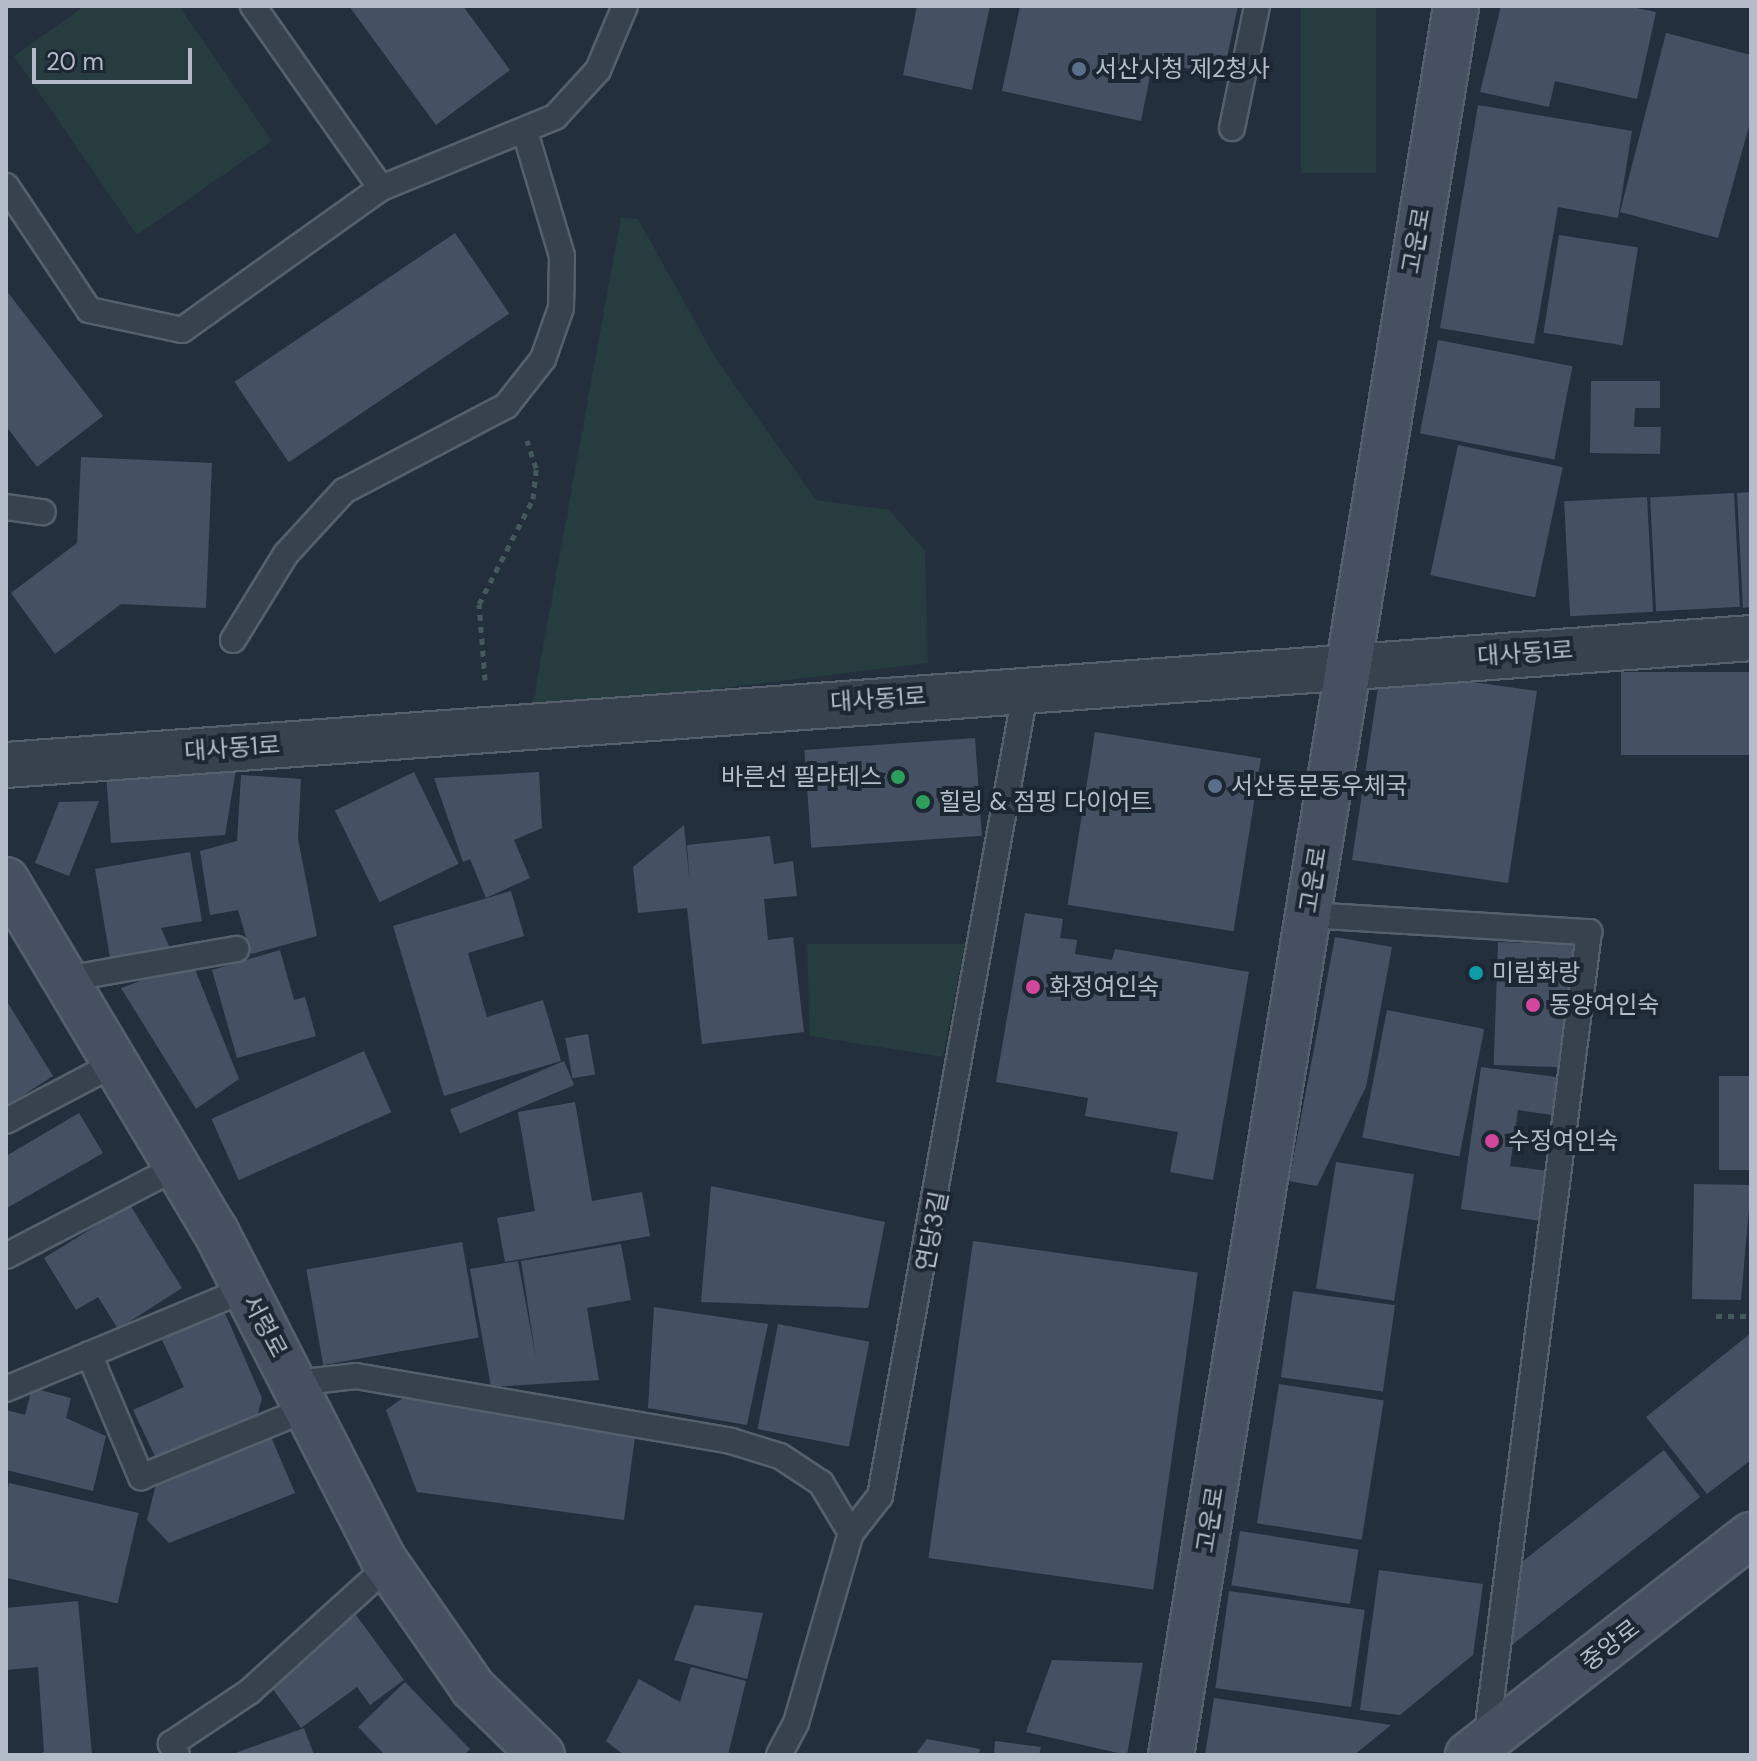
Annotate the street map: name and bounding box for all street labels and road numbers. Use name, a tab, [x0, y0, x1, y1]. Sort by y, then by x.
street label: 고운로	[1396, 206, 1436, 276]
street label: 대사동1로	[1476, 635, 1574, 671]
street label: 대사동1로	[829, 681, 927, 717]
street label: 대사동1로	[183, 730, 281, 766]
street label: 고운로	[1294, 845, 1332, 915]
street label: 연당3길	[910, 1189, 954, 1273]
street label: 서령로	[237, 1290, 293, 1362]
street label: 고운로	[1191, 1485, 1229, 1555]
street label: 중앙로	[1575, 1613, 1645, 1677]

